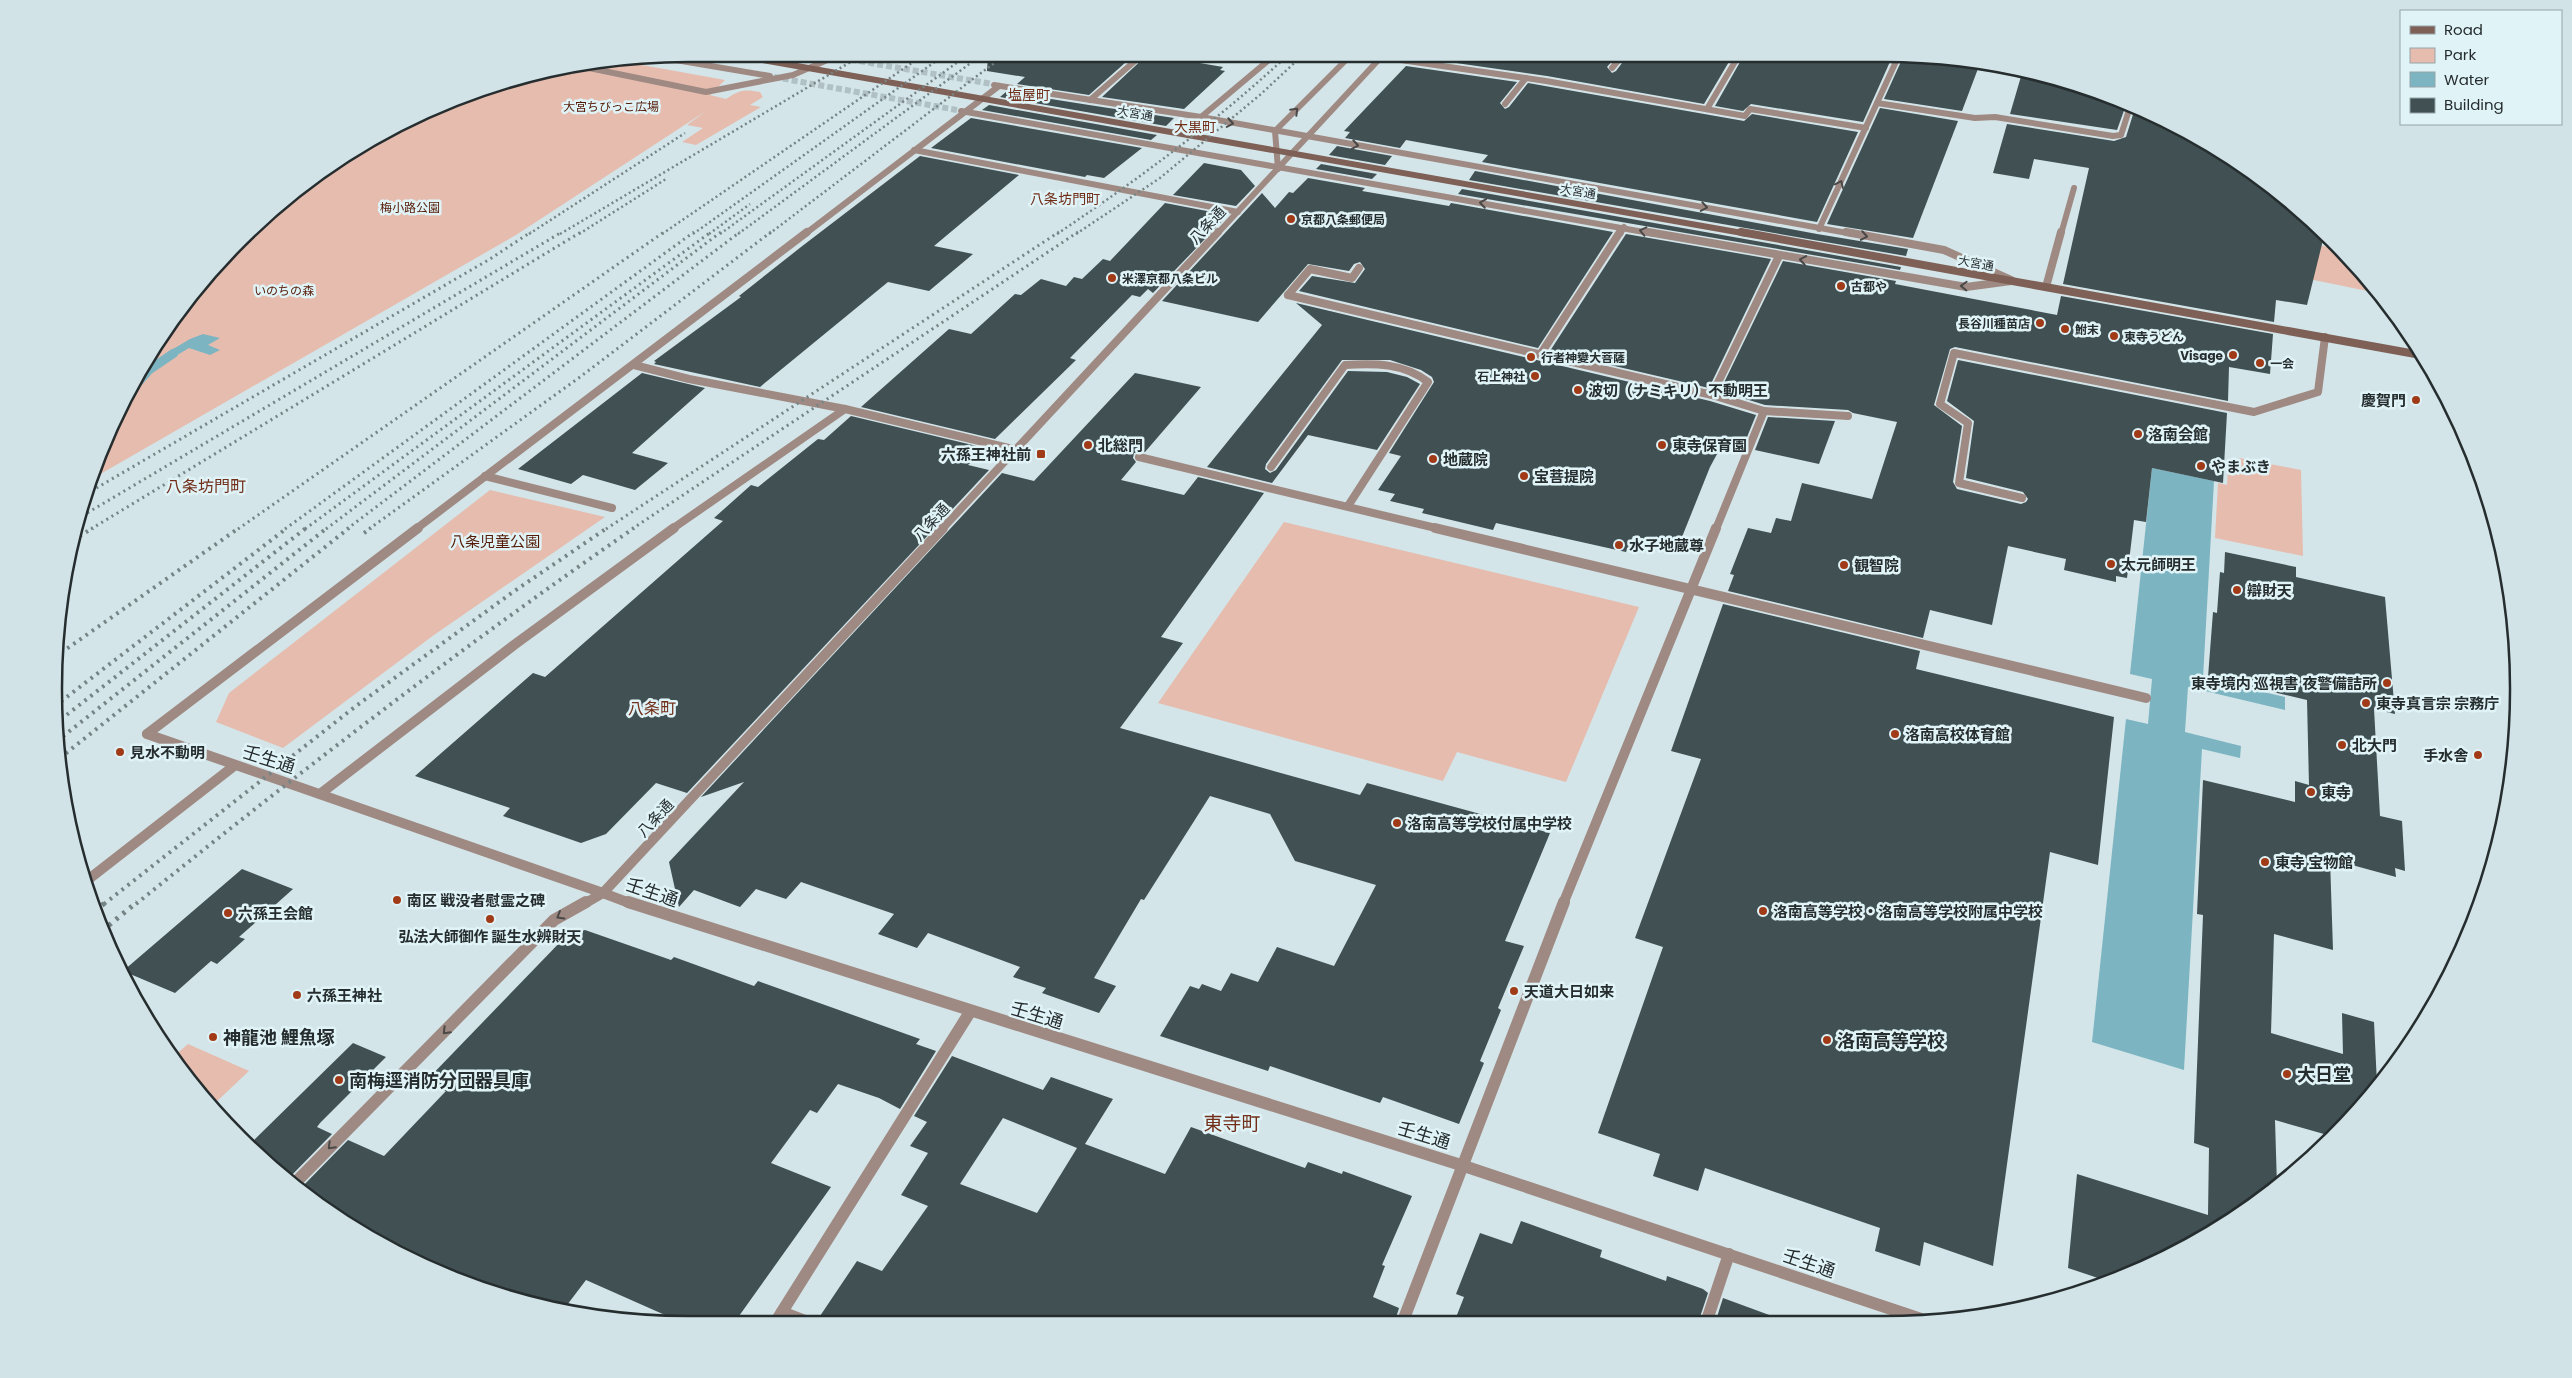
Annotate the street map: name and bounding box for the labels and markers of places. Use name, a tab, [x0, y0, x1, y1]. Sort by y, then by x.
place label: 京都八条郵便局	[1301, 211, 1385, 228]
marker: 京都八条郵便局	[1285, 213, 1297, 225]
place label: 米澤京都八条ビル	[1122, 270, 1218, 287]
marker: 米澤京都八条ビル	[1106, 272, 1118, 284]
place label: 古都や	[1851, 278, 1887, 295]
marker: 古都や	[1835, 280, 1847, 292]
place label: 長谷川種苗店	[1958, 315, 2030, 332]
marker: 長谷川種苗店	[2034, 317, 2046, 329]
place label: 鮒末	[2075, 321, 2099, 338]
marker: 鮒末	[2059, 323, 2071, 335]
place label: 東寺うどん	[2124, 328, 2184, 345]
marker: 東寺うどん	[2108, 330, 2120, 342]
place label: Visage	[2180, 347, 2224, 364]
place label: 行者神變大菩薩	[1541, 349, 1625, 366]
marker: Visage	[2227, 349, 2239, 361]
marker: 行者神變大菩薩	[1525, 351, 1537, 363]
place label: 一会	[2270, 355, 2294, 372]
marker: 一会	[2254, 357, 2266, 369]
place label: 石上神社	[1477, 368, 1525, 385]
marker: 石上神社	[1529, 370, 1541, 382]
place label: 波切（ナミキリ）不動明王	[1588, 380, 1768, 401]
marker: 波切（ナミキリ）不動明王	[1572, 384, 1584, 396]
place label: 慶賀門	[2361, 390, 2406, 411]
marker: 慶賀門	[2410, 394, 2422, 406]
place label: 洛南会館	[2148, 424, 2208, 445]
marker: 洛南会館	[2132, 428, 2144, 440]
place label: 北総門	[1098, 435, 1143, 456]
place label: 東寺保育園	[1672, 435, 1747, 456]
marker: 北総門	[1082, 439, 1094, 451]
marker: 東寺保育園	[1656, 439, 1668, 451]
place label: 六孫王神社前	[941, 444, 1031, 465]
marker: 六孫王神社前	[1035, 448, 1047, 460]
place label: 地蔵院	[1443, 449, 1488, 470]
marker: 地蔵院	[1427, 453, 1439, 465]
place label: やまぶき	[2211, 456, 2271, 477]
marker: やまぶき	[2195, 460, 2207, 472]
place label: 宝菩提院	[1534, 466, 1594, 487]
marker: 宝菩提院	[1518, 470, 1530, 482]
place label: 水子地蔵尊	[1629, 535, 1704, 556]
marker: 水子地蔵尊	[1613, 539, 1625, 551]
place label: 太元師明王	[2121, 554, 2196, 575]
place label: 観智院	[1854, 555, 1899, 576]
marker: 太元師明王	[2105, 558, 2117, 570]
marker: 観智院	[1838, 559, 1850, 571]
place label: 辯財天	[2247, 580, 2292, 601]
marker: 辯財天	[2231, 584, 2243, 596]
place label: 東寺境内 巡視書 夜警備詰所	[2191, 673, 2377, 694]
marker: 東寺境内 巡視書 夜警備詰所	[2381, 677, 2393, 689]
place label: 東寺真言宗 宗務庁	[2376, 693, 2499, 714]
marker: 東寺真言宗 宗務庁	[2360, 697, 2372, 709]
place label: 洛南高校体育館	[1905, 724, 2010, 745]
marker: 洛南高校体育館	[1889, 728, 1901, 740]
place label: 北大門	[2352, 735, 2397, 756]
marker: 北大門	[2336, 739, 2348, 751]
place label: 見水不動明	[130, 742, 205, 763]
place label: 手水舎	[2423, 745, 2469, 766]
marker: 見水不動明	[114, 746, 126, 758]
marker: 手水舎	[2472, 749, 2484, 761]
place label: 東寺	[2321, 782, 2351, 803]
marker: 東寺	[2305, 786, 2317, 798]
place label: 洛南高等学校付属中学校	[1407, 813, 1572, 834]
marker: 洛南高等学校付属中学校	[1391, 817, 1403, 829]
place label: 東寺 宝物館	[2275, 852, 2353, 873]
marker: 東寺 宝物館	[2259, 856, 2271, 868]
place label: 南区 戦没者慰霊之碑	[407, 890, 545, 911]
marker: 南区 戦没者慰霊之碑	[391, 894, 403, 906]
place label: 洛南高等学校・洛南高等学校附属中学校	[1773, 901, 2043, 922]
place label: 六孫王会館	[238, 903, 313, 924]
marker: 洛南高等学校・洛南高等学校附属中学校	[1757, 905, 1769, 917]
marker: 六孫王会館	[222, 907, 234, 919]
marker: 弘法大師御作 誕生水辨財天	[484, 913, 496, 925]
place label: 弘法大師御作 誕生水辨財天	[398, 926, 582, 947]
place label: 天道大日如来	[1524, 981, 1614, 1002]
place label: 六孫王神社	[307, 985, 382, 1006]
marker: 天道大日如来	[1508, 985, 1520, 997]
marker: 六孫王神社	[291, 989, 303, 1001]
place label: 神龍池 鯉魚塚	[223, 1025, 335, 1050]
place label: 洛南高等学校	[1837, 1028, 1945, 1053]
marker: 神龍池 鯉魚塚	[207, 1031, 219, 1043]
marker: 洛南高等学校	[1821, 1034, 1833, 1046]
place label: 大日堂	[2297, 1062, 2351, 1087]
place label: 南梅逕消防分団器具庫	[349, 1068, 529, 1093]
marker: 大日堂	[2281, 1068, 2293, 1080]
marker: 南梅逕消防分団器具庫	[333, 1074, 345, 1086]

